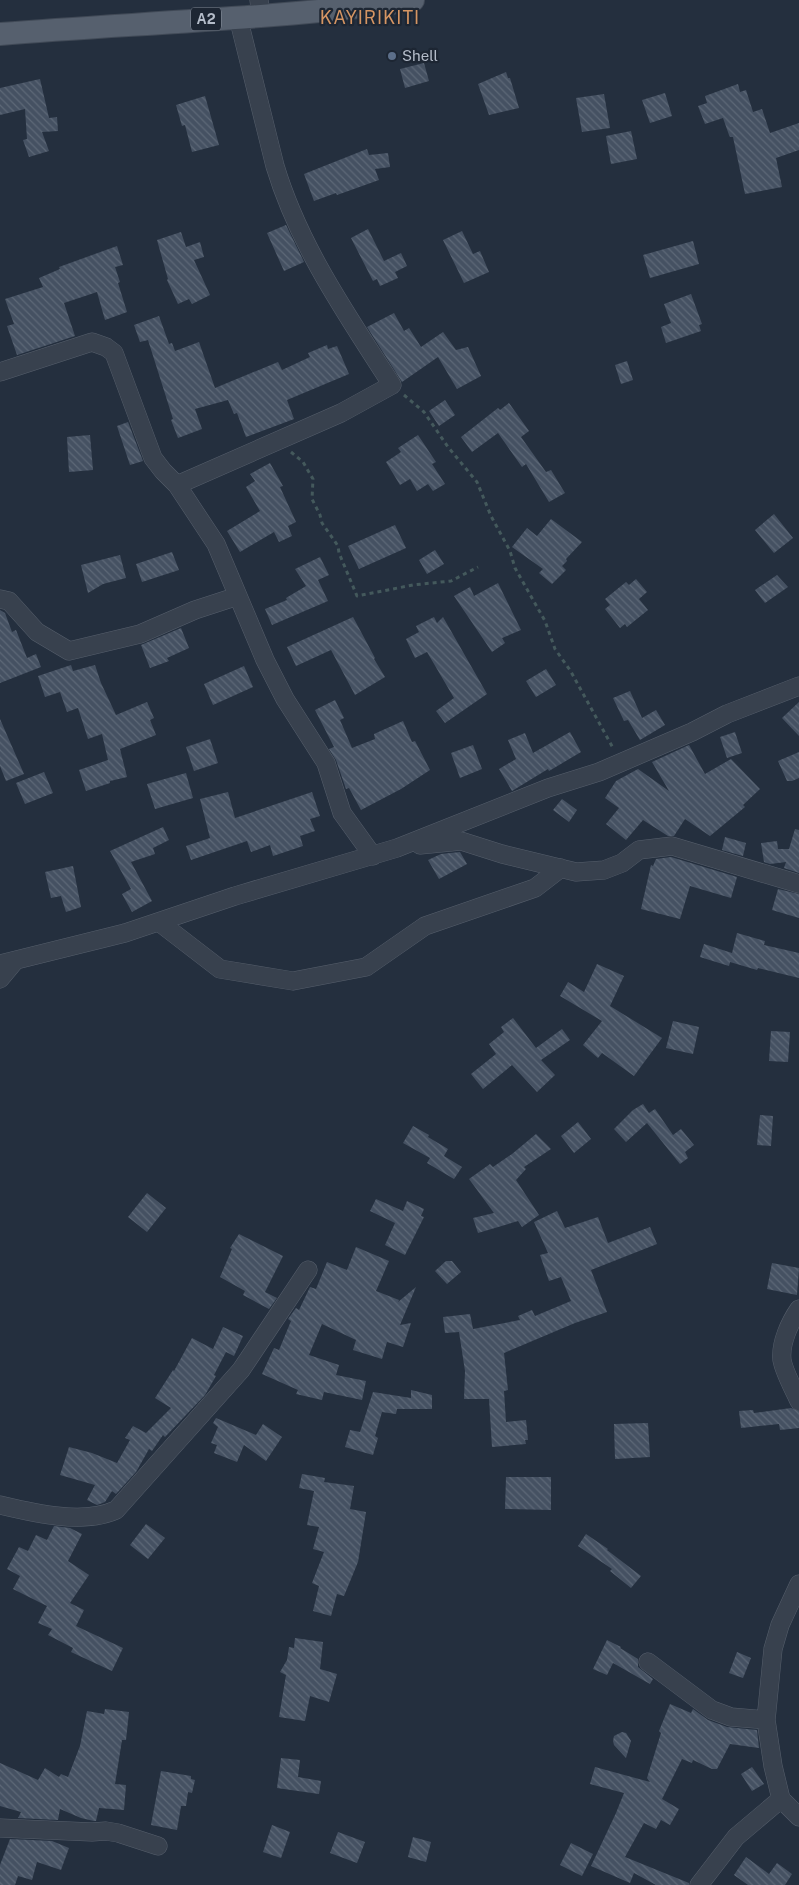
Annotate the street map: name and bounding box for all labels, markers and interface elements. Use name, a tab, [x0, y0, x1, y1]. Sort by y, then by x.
district label: KAYIRIKITI	[320, 7, 420, 28]
road number: A2	[191, 8, 221, 30]
place label: Shell	[402, 47, 438, 64]
marker: Shell	[386, 50, 398, 62]

